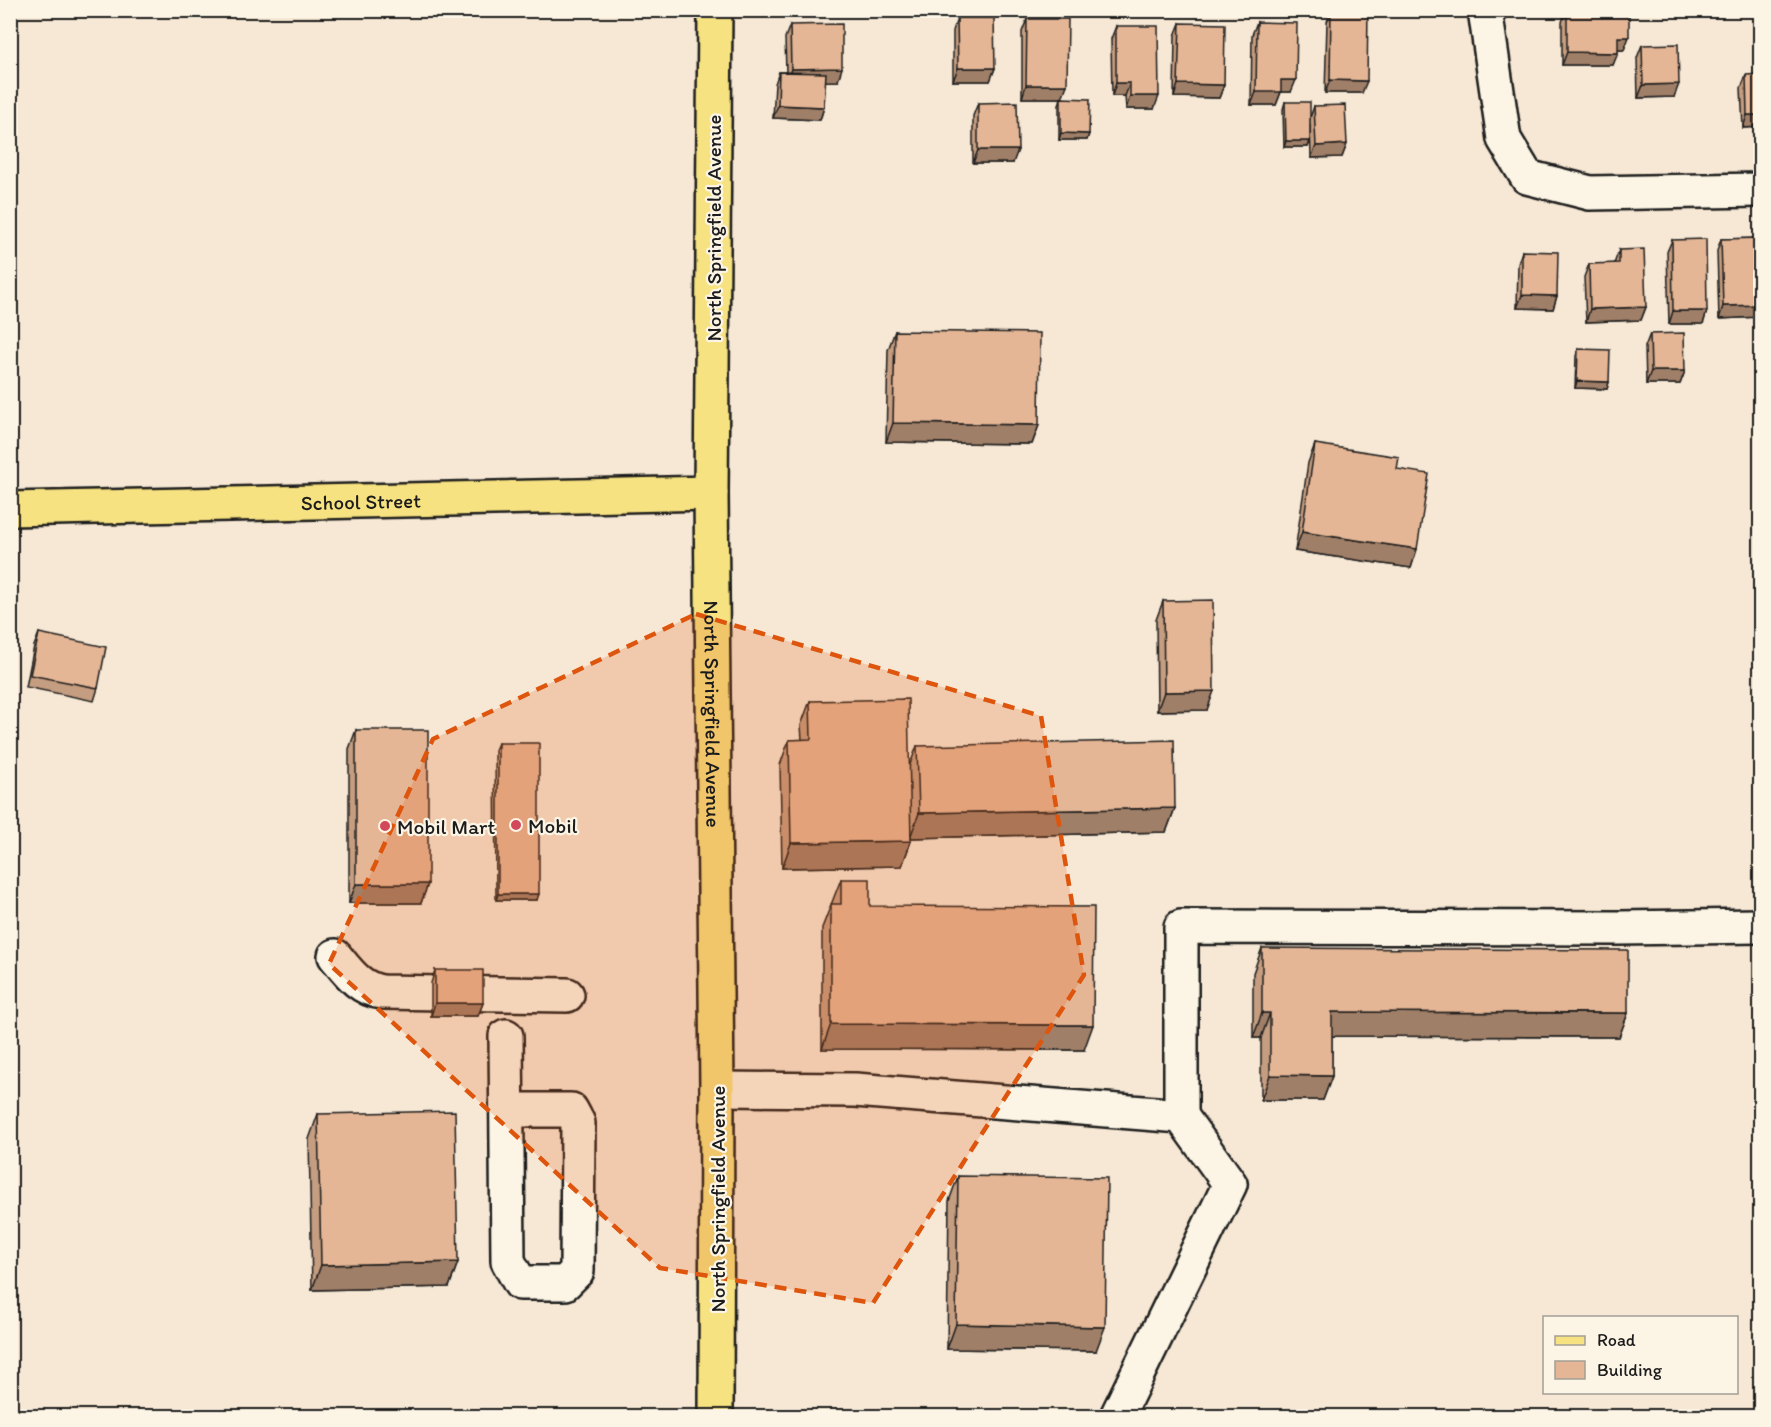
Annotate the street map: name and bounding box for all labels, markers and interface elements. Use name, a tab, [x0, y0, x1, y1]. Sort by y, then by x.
street label: North Springfield Avenue	[701, 114, 726, 342]
street label: School Street	[301, 487, 421, 515]
street label: North Springfield Avenue	[700, 600, 727, 828]
place label: Mobil	[528, 813, 578, 838]
place label: Mobil Mart	[397, 814, 495, 839]
marker: Mobil	[509, 818, 523, 832]
marker: Mobil Mart	[378, 819, 392, 833]
street label: North Springfield Avenue	[705, 1085, 730, 1313]
legend	[1543, 1316, 1738, 1394]
text: Road	[1597, 1329, 1636, 1351]
text: Building	[1597, 1359, 1663, 1381]

